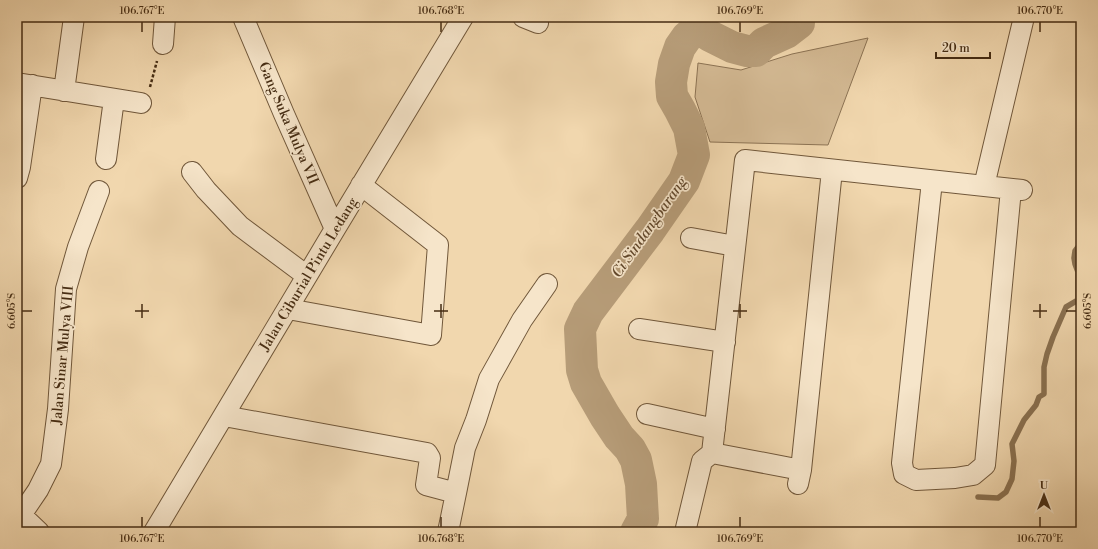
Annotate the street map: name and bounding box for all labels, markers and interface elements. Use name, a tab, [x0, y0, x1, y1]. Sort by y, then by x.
text: 106.767°E	[120, 5, 164, 17]
text: 106.768°E	[418, 5, 464, 17]
text: 106.769°E	[717, 5, 763, 17]
text: 106.770°E	[1017, 5, 1063, 17]
scale bar	[936, 34, 990, 60]
text: 20 m	[942, 41, 970, 56]
street label: Gang Suka Mulya VII	[254, 59, 322, 188]
water label: Ci Sindangbarang	[607, 172, 692, 282]
street label: Jalan Ciburial Pintu Ledang	[255, 194, 362, 355]
street label: Jalan Sinar Mulya VIII	[48, 284, 78, 426]
text: 6.605°S	[6, 293, 18, 329]
text: 6.605°S	[1082, 293, 1094, 329]
north arrow	[1024, 475, 1064, 515]
text: U	[1040, 479, 1049, 493]
text: 106.767°E	[120, 533, 164, 545]
text: 106.768°E	[418, 533, 464, 545]
text: 106.769°E	[717, 533, 763, 545]
text: 106.770°E	[1017, 533, 1063, 545]

